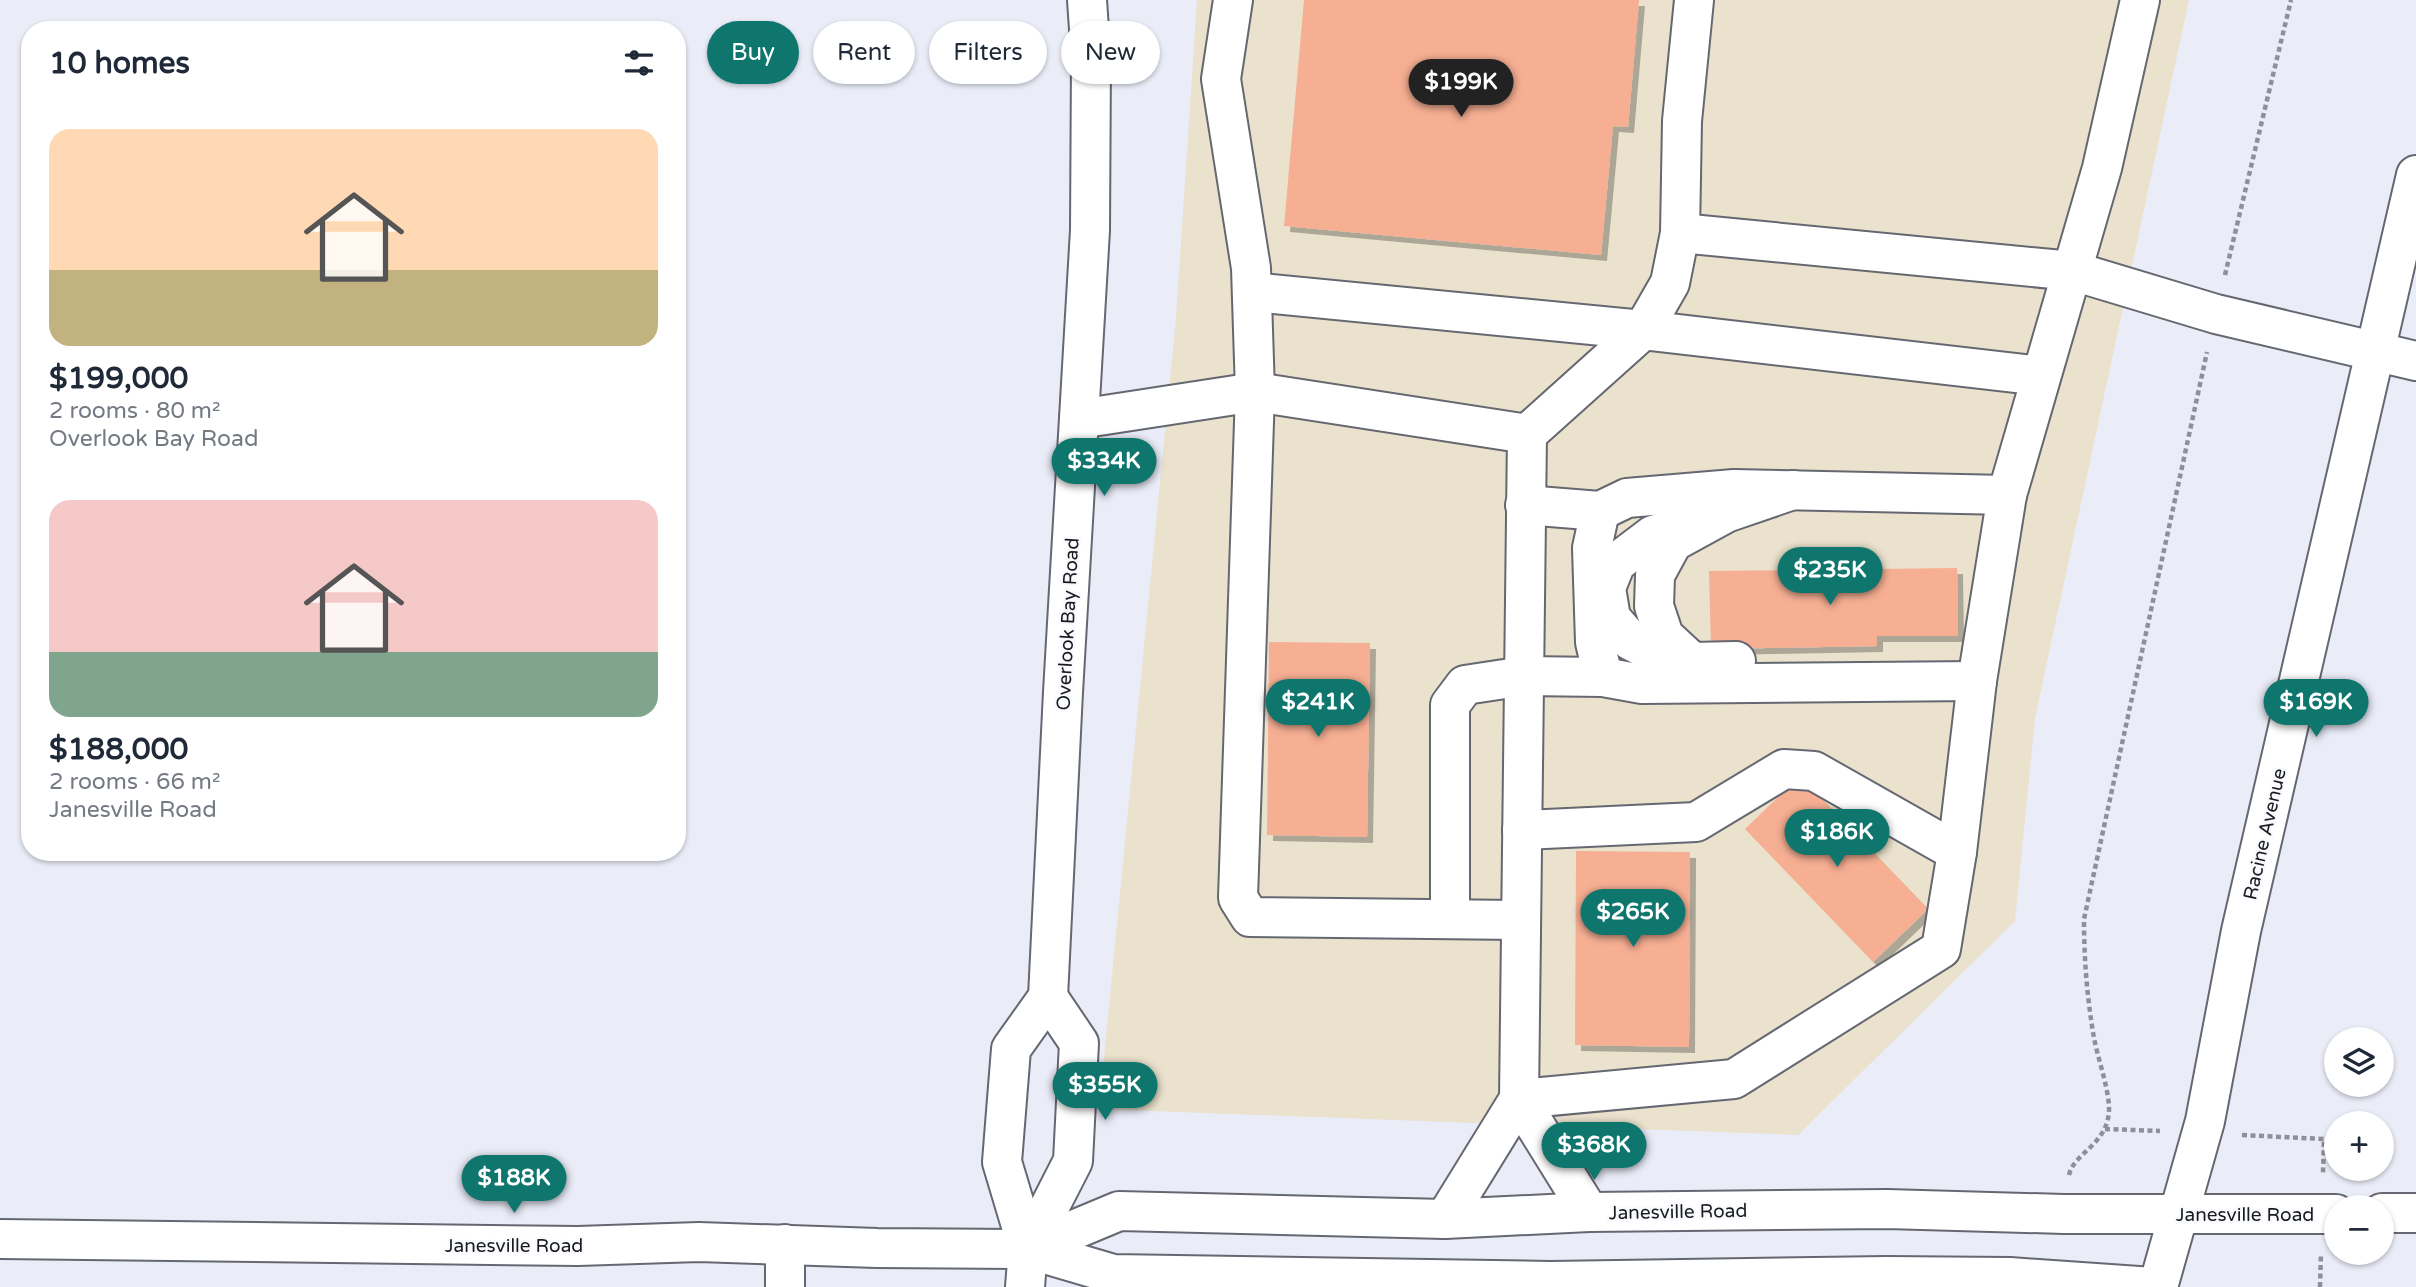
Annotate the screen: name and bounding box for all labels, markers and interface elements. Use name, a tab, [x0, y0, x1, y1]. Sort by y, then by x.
chip: Buy	[707, 21, 799, 84]
chip: Rent	[813, 21, 915, 84]
chip: Filters	[929, 21, 1047, 84]
chip: New	[1061, 21, 1160, 84]
icon: filters	[620, 44, 658, 82]
text: 10 homes	[49, 45, 190, 82]
pin: $199K	[1412, 60, 1510, 119]
text: $199K	[1425, 68, 1497, 96]
icon: home	[291, 174, 417, 300]
text: $199,000	[49, 360, 188, 397]
text: 2 rooms · 80 m²	[49, 397, 220, 425]
text: Overlook Bay Road	[49, 425, 259, 453]
pin: $334K	[1055, 438, 1153, 498]
text: $334K	[1068, 447, 1140, 475]
street label: Overlook Bay Road	[1052, 537, 1084, 711]
icon: home	[291, 545, 417, 671]
pin: $235K	[1781, 548, 1879, 607]
text: $235K	[1794, 556, 1866, 584]
pin: $241K	[1269, 680, 1367, 739]
pin: $169K	[2267, 680, 2365, 739]
text: $241K	[1282, 688, 1354, 716]
text: $169K	[2280, 688, 2352, 716]
text: $188,000	[49, 731, 188, 768]
street label: Racine Avenue	[2239, 766, 2291, 902]
text: 2 rooms · 66 m²	[49, 768, 220, 796]
text: Janesville Road	[49, 796, 217, 824]
pin: $186K	[1788, 810, 1886, 869]
text: $186K	[1801, 818, 1873, 846]
pin: $265K	[1584, 890, 1682, 949]
text: $265K	[1597, 898, 1669, 926]
map controls	[2324, 1027, 2394, 1265]
button: layers	[2324, 1027, 2394, 1097]
pin: $355K	[1056, 1062, 1154, 1122]
text: $355K	[1069, 1071, 1141, 1099]
button: +	[2324, 1111, 2394, 1181]
pin: $368K	[1545, 1122, 1643, 1182]
text: $368K	[1558, 1131, 1630, 1159]
pin: $188K	[465, 1156, 563, 1215]
text: $188K	[478, 1164, 550, 1192]
button: −	[2324, 1195, 2394, 1265]
street label: Janesville Road	[1609, 1200, 1748, 1224]
street label: Janesville Road	[2176, 1204, 2314, 1226]
street label: Janesville Road	[445, 1235, 583, 1257]

